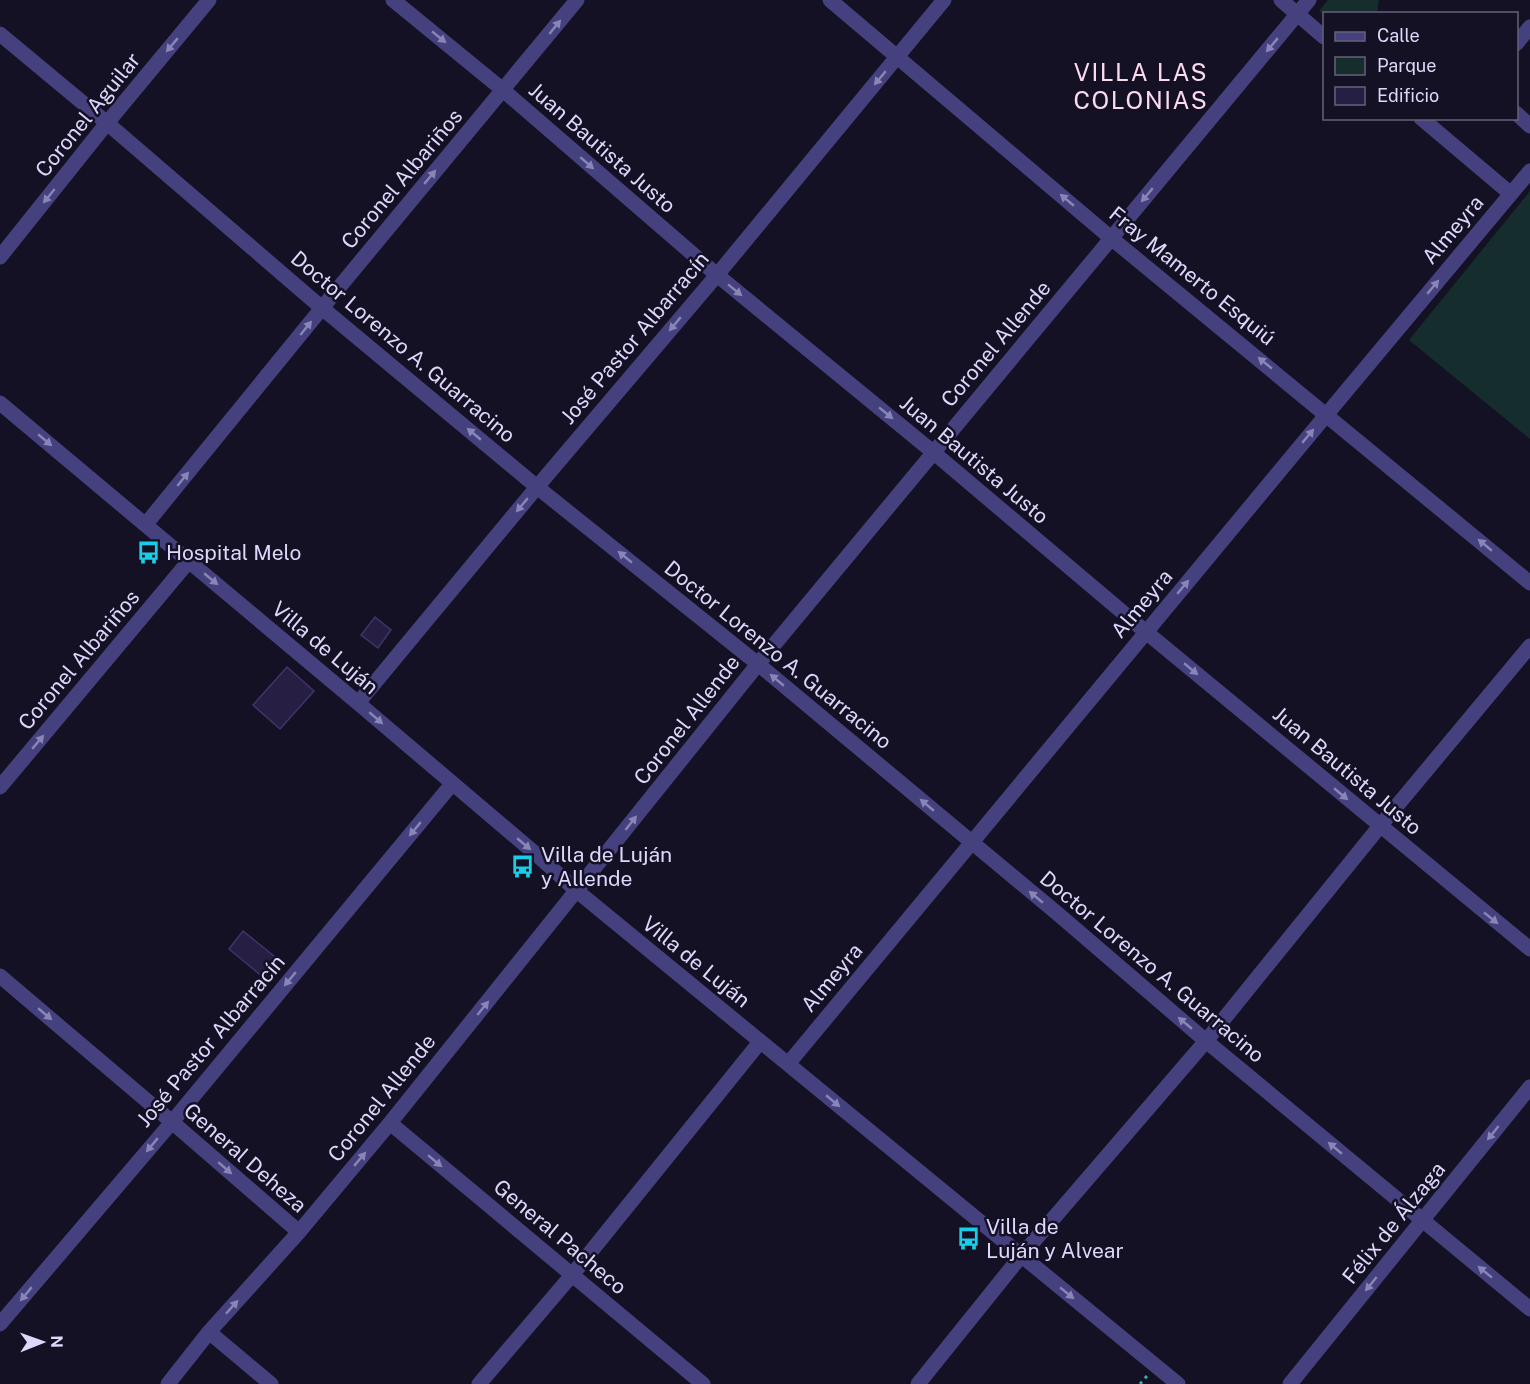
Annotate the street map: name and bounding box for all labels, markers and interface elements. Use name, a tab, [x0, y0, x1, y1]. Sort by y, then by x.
legend	[1323, 12, 1518, 120]
one-way arrow	[548, 19, 561, 35]
text: Calle	[1377, 25, 1420, 46]
one-way arrow	[431, 30, 446, 43]
one-way arrow	[166, 37, 179, 52]
one-way arrow	[1265, 37, 1278, 53]
street label: Coronel Aguilar	[30, 47, 145, 182]
text: Parque	[1377, 55, 1437, 76]
district label: VILLA LAS COLONIAS	[1074, 58, 1208, 114]
one-way arrow	[874, 70, 887, 86]
street label: Juan Bautista Justo	[524, 77, 681, 218]
text: Edificio	[1377, 85, 1439, 106]
street label: Coronel Albariños	[336, 104, 467, 254]
one-way arrow	[580, 156, 595, 170]
one-way arrow	[424, 169, 437, 185]
one-way arrow	[1141, 187, 1154, 202]
one-way arrow	[42, 188, 55, 204]
street label: Almeyra	[1417, 190, 1488, 269]
one-way arrow	[1060, 194, 1075, 207]
street label: Fray Mamerto Esquiú	[1104, 201, 1280, 350]
street label: Doctor Lorenzo A. Guarracino	[286, 245, 521, 448]
street label: José Pastor Albarracín	[555, 247, 714, 429]
street label: Coronel Allende	[936, 276, 1056, 412]
one-way arrow	[1426, 280, 1439, 295]
one-way arrow	[727, 283, 742, 296]
one-way arrow	[669, 316, 682, 331]
one-way arrow	[300, 320, 312, 335]
one-way arrow	[1257, 357, 1273, 370]
street label: Juan Bautista Justo	[895, 390, 1054, 529]
one-way arrow	[878, 407, 894, 420]
one-way arrow	[467, 428, 482, 441]
one-way arrow	[1301, 429, 1314, 444]
one-way arrow	[37, 433, 52, 446]
one-way arrow	[177, 471, 190, 487]
one-way arrow	[515, 497, 528, 513]
one-way arrow	[1477, 539, 1493, 552]
bus stop icon: Hospital Melo	[135, 540, 161, 566]
place label: Hospital Melo	[166, 540, 301, 565]
one-way arrow	[617, 551, 633, 564]
street label: Doctor Lorenzo A. Guarracino	[660, 555, 897, 754]
street label: Almeyra	[1106, 564, 1177, 643]
one-way arrow	[203, 572, 219, 585]
one-way arrow	[1177, 579, 1189, 594]
street label: Coronel Albariños	[13, 585, 144, 735]
street label: Villa de Luján	[267, 596, 384, 699]
street label: Coronel Allende	[628, 650, 745, 789]
one-way arrow	[1183, 662, 1198, 675]
one-way arrow	[769, 673, 785, 686]
street label: Juan Bautista Justo	[1268, 701, 1427, 840]
one-way arrow	[368, 711, 383, 724]
one-way arrow	[31, 734, 44, 750]
one-way arrow	[1333, 787, 1349, 800]
one-way arrow	[919, 798, 935, 811]
one-way arrow	[625, 816, 637, 831]
one-way arrow	[409, 821, 422, 836]
one-way arrow	[516, 838, 532, 851]
place label: Villa de Luján y Allende	[541, 842, 672, 891]
bus stop icon: Villa de Luján y Allende	[510, 854, 536, 880]
street label: Doctor Lorenzo A. Guarracino	[1035, 865, 1270, 1068]
one-way arrow	[1028, 890, 1044, 903]
street label: Villa de Luján	[637, 911, 755, 1013]
one-way arrow	[1484, 911, 1499, 923]
street label: Almeyra	[796, 938, 867, 1017]
street label: José Pastor Albarracín	[131, 950, 290, 1132]
one-way arrow	[284, 971, 297, 987]
one-way arrow	[476, 1001, 489, 1016]
one-way arrow	[37, 1007, 53, 1020]
one-way arrow	[1178, 1017, 1193, 1030]
street label: Coronel Allende	[323, 1029, 441, 1167]
one-way arrow	[825, 1094, 841, 1107]
street label: General Deheza	[179, 1098, 312, 1218]
one-way arrow	[1487, 1125, 1500, 1141]
one-way arrow	[146, 1137, 159, 1152]
one-way arrow	[1328, 1142, 1343, 1155]
one-way arrow	[353, 1152, 366, 1167]
one-way arrow	[427, 1154, 443, 1167]
street label: Félix de Álzaga	[1337, 1157, 1450, 1289]
one-way arrow	[217, 1161, 232, 1174]
street label: General Pacheco	[489, 1174, 632, 1299]
place label: Villa de Luján y Alvear	[986, 1214, 1124, 1263]
bus stop icon: Villa de Luján y Alvear	[955, 1226, 981, 1252]
one-way arrow	[1477, 1266, 1493, 1279]
one-way arrow	[1365, 1277, 1377, 1292]
one-way arrow	[20, 1286, 33, 1301]
one-way arrow	[1059, 1286, 1074, 1298]
one-way arrow	[225, 1300, 238, 1315]
north arrow	[12, 1312, 72, 1372]
text: N	[47, 1335, 66, 1348]

